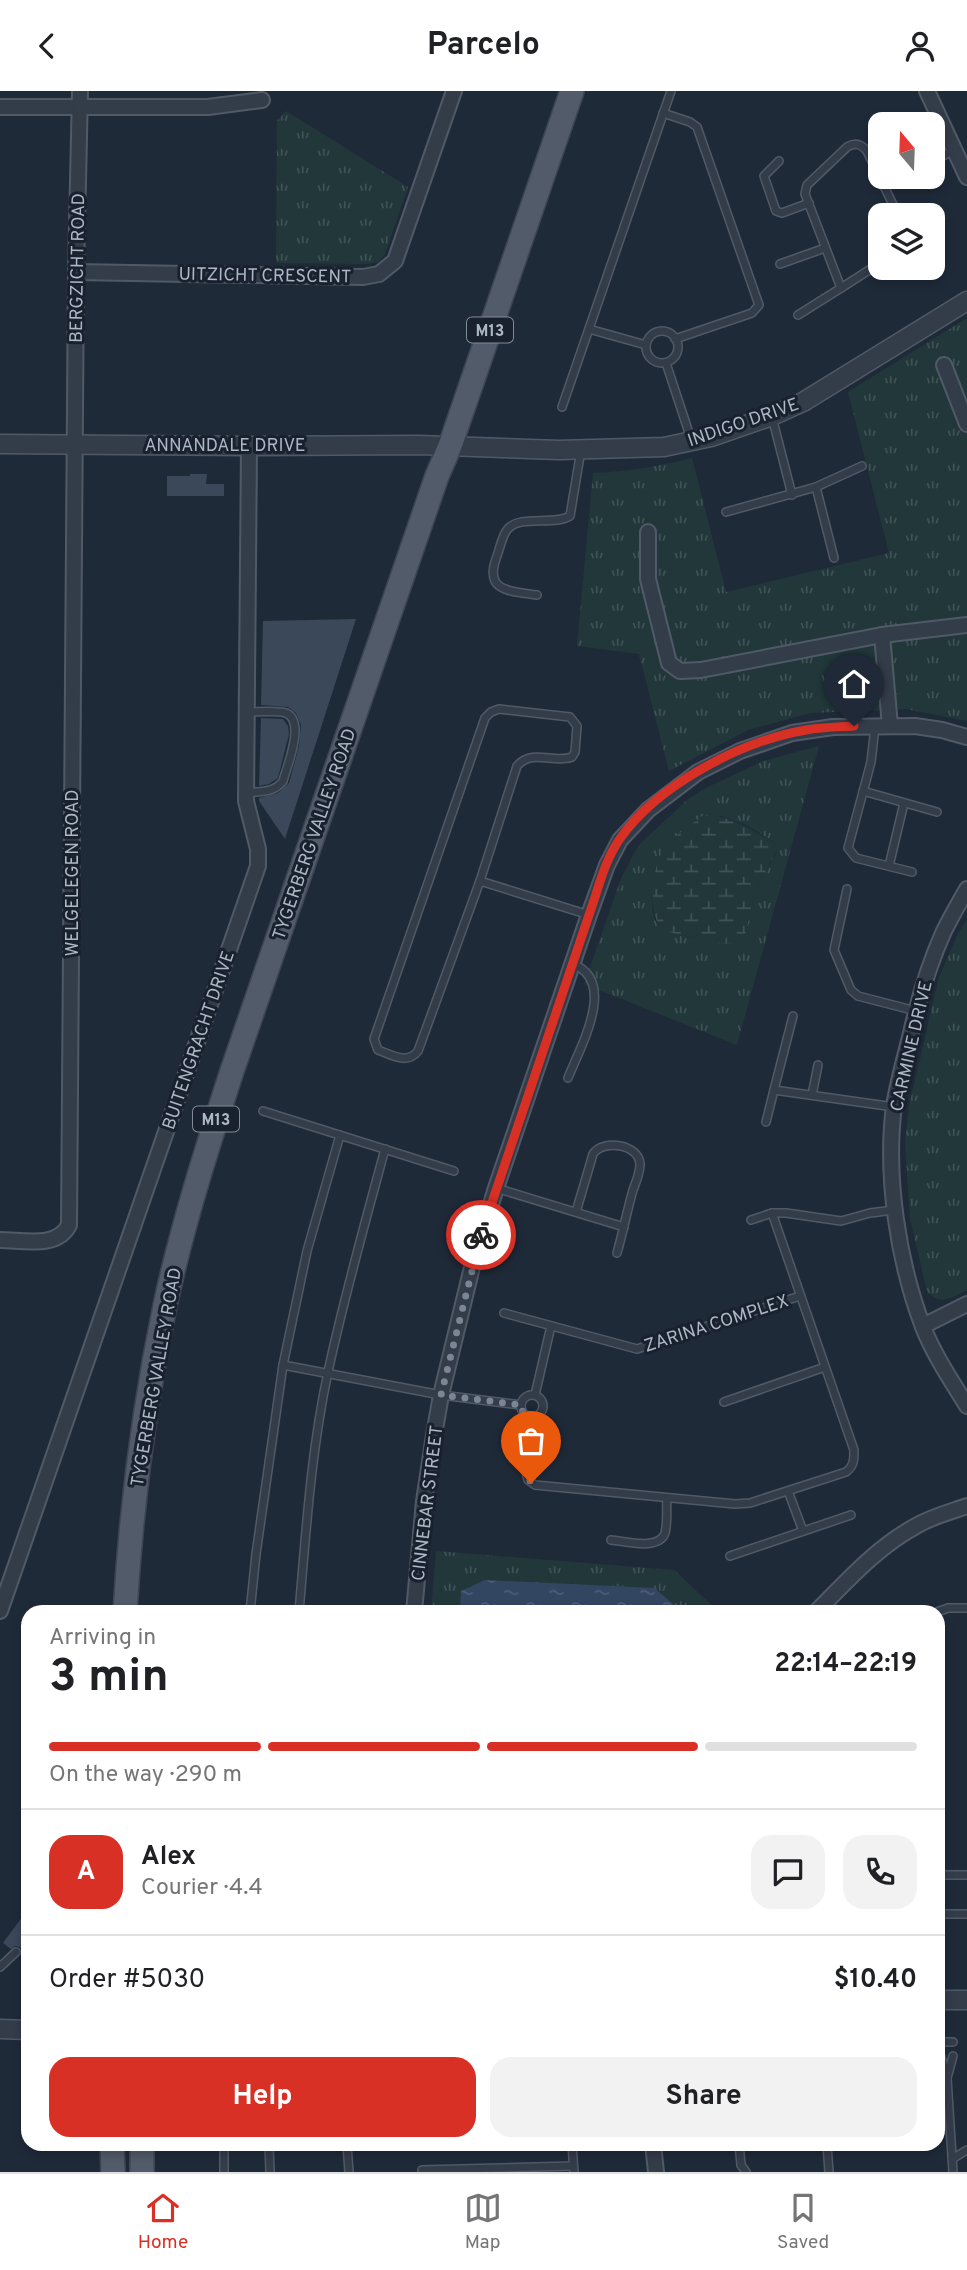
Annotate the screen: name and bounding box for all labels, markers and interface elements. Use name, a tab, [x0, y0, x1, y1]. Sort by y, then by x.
text: Parcelo	[427, 26, 540, 66]
icon: back	[28, 27, 66, 65]
icon: person	[901, 27, 939, 65]
north arrow	[868, 112, 945, 189]
map controls	[868, 112, 945, 280]
street label: BERGZICHT ROAD	[66, 193, 91, 343]
button: layers	[868, 203, 945, 280]
street label: UITZICHT CRESCENT	[178, 263, 352, 290]
road number: M13	[467, 318, 513, 343]
street label: INDIGO DRIVE	[685, 394, 802, 453]
street label: ANNANDALE DRIVE	[144, 435, 306, 458]
pin	[824, 654, 884, 726]
icon: home	[835, 665, 873, 703]
street label: TYGERBERG VALLEY ROAD	[268, 726, 362, 943]
street label: WELGELEGEN ROAD	[62, 789, 85, 957]
street label: BUITENGRACHT DRIVE	[158, 948, 241, 1133]
street label: CARMINE DRIVE	[886, 979, 939, 1114]
road number: M13	[193, 1107, 239, 1131]
courier	[446, 1200, 516, 1270]
icon: bike	[462, 1216, 500, 1254]
street label: TYGERBERG VALLEY ROAD	[127, 1266, 188, 1489]
street label: ZARINA COMPLEX	[641, 1290, 792, 1359]
pin	[501, 1411, 561, 1483]
icon: bag	[512, 1422, 550, 1460]
street label: CINNEBAR STREET	[408, 1424, 449, 1582]
text: Arriving in	[49, 1624, 156, 1653]
text: 22:14–22:19	[774, 1648, 917, 1681]
text: 3 min	[49, 1649, 169, 1708]
text: On the way · 290 m	[49, 1761, 242, 1790]
button: chat	[751, 1835, 825, 1909]
button: phone	[843, 1835, 917, 1909]
text: Alex	[141, 1841, 196, 1874]
text: A	[77, 1856, 95, 1889]
text: Courier · 4.4	[141, 1874, 263, 1903]
text: Order #5030	[49, 1964, 205, 1997]
text: $10.40	[834, 1964, 917, 1997]
button: Help	[49, 2057, 476, 2137]
button: Share	[490, 2057, 917, 2137]
tab: Home	[138, 2189, 188, 2255]
tab: Map	[464, 2189, 502, 2255]
tab: Saved	[777, 2189, 829, 2255]

